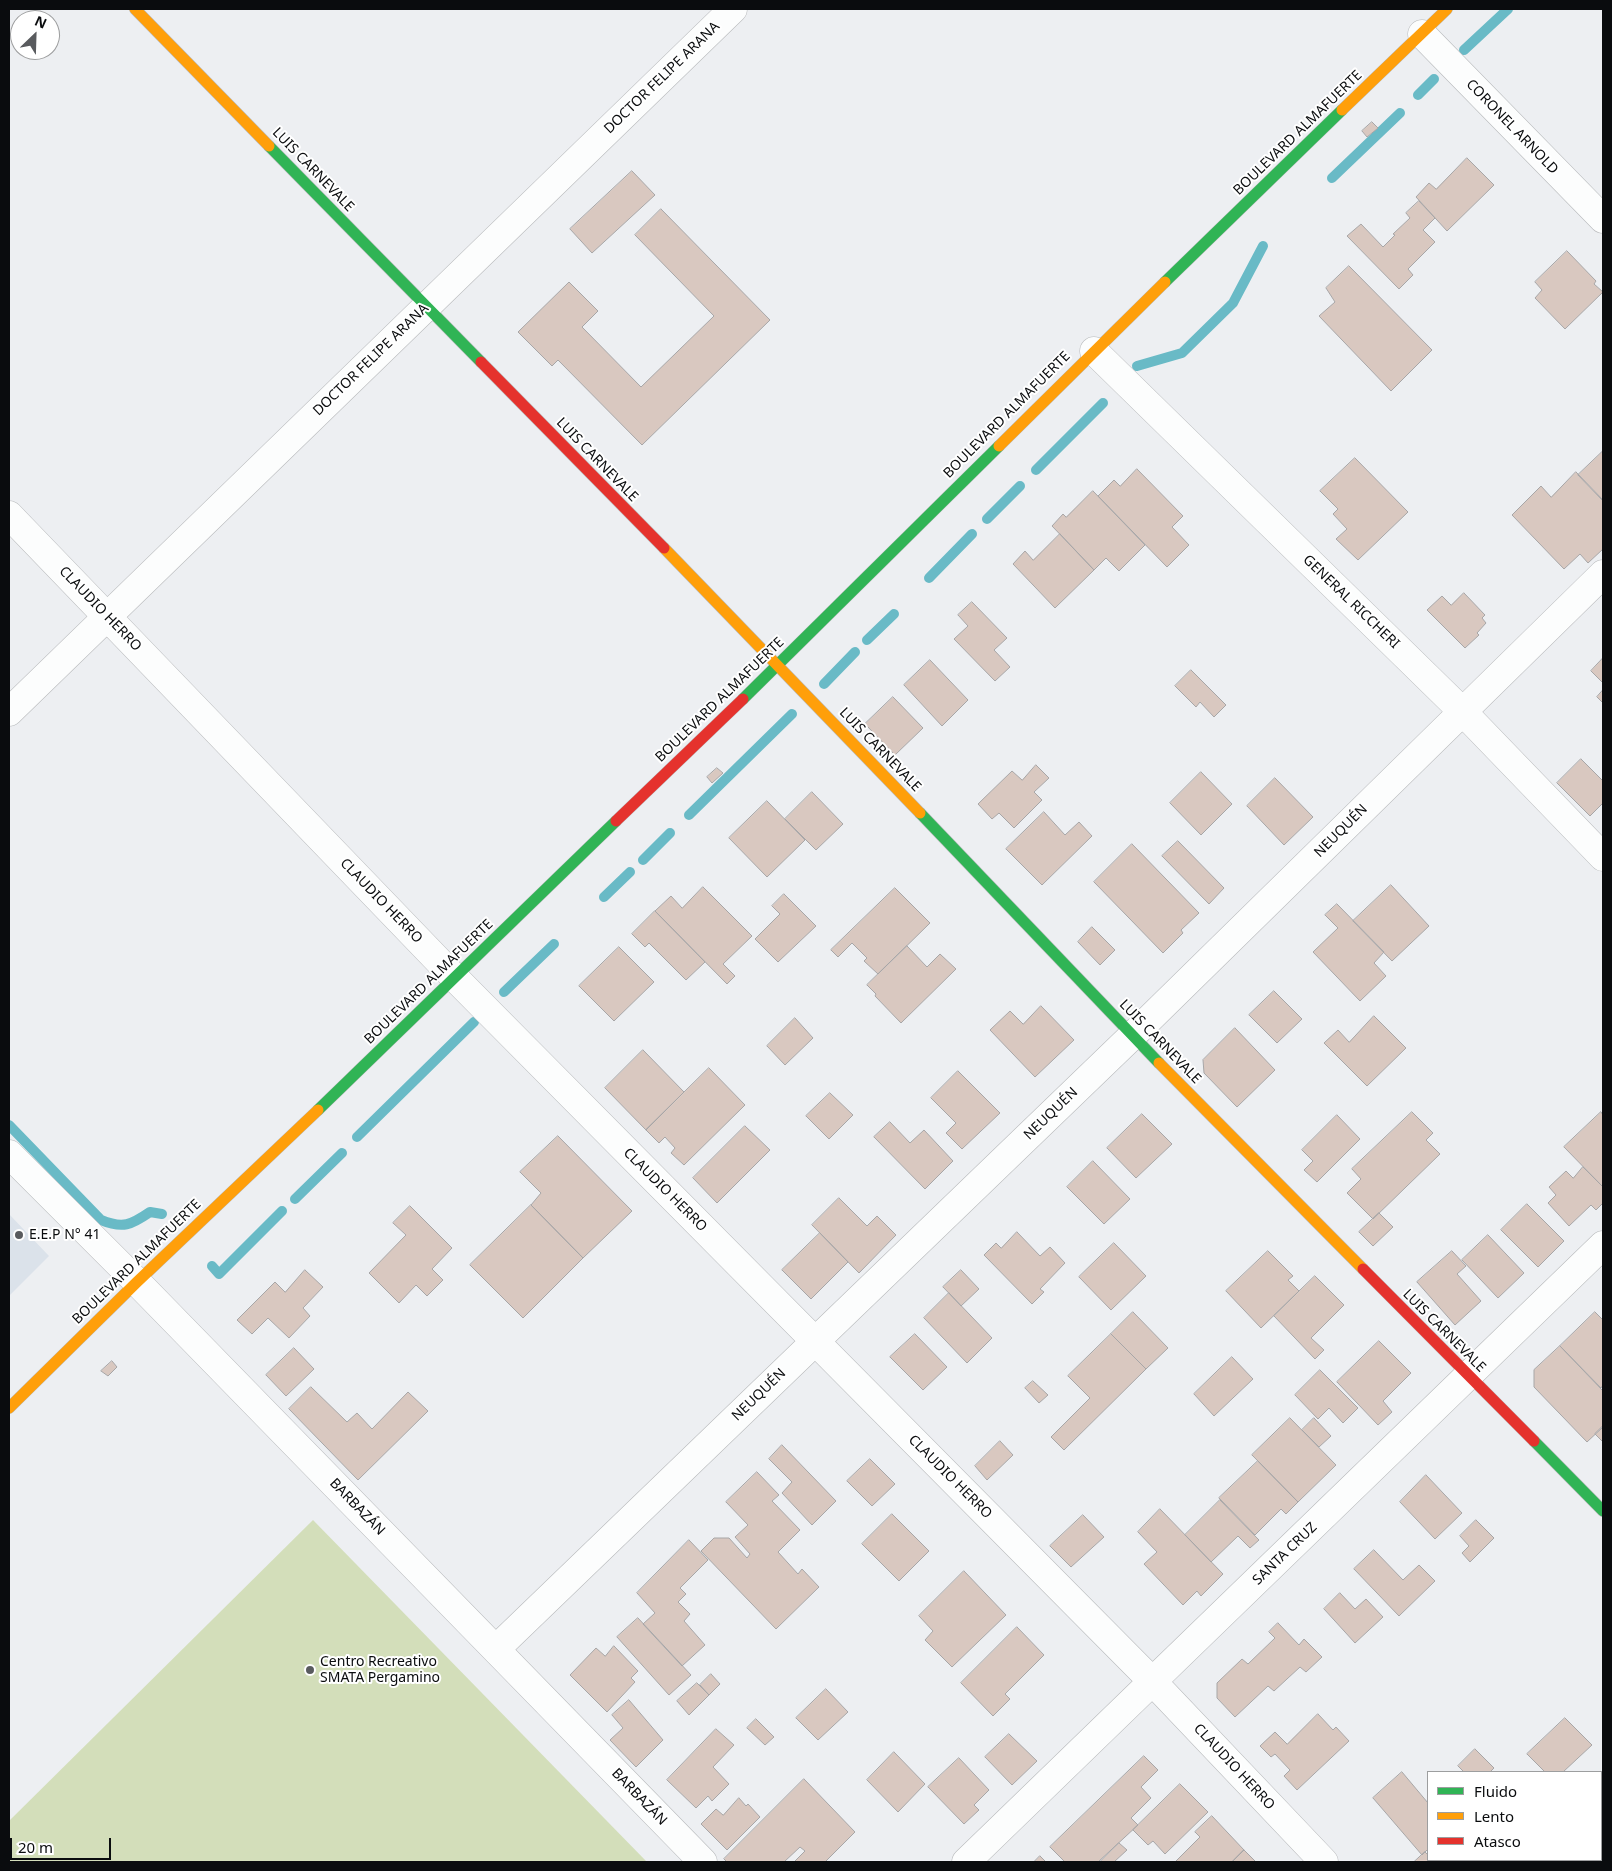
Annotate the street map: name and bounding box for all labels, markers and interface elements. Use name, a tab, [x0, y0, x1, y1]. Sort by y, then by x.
north arrow	[10, 10, 60, 60]
text: N	[32, 11, 50, 33]
street label: DOCTOR FELIPE ARANA	[601, 18, 723, 138]
street label: BOULEVARD ALMAFUERTE	[1230, 67, 1366, 199]
street label: CORONEL ARNOLD	[1462, 76, 1562, 178]
street label: LUIS CARNEVALE	[269, 124, 357, 216]
street label: DOCTOR FELIPE ARANA	[310, 300, 432, 420]
street label: BOULEVARD ALMAFUERTE	[940, 348, 1074, 482]
street label: LUIS CARNEVALE	[553, 414, 641, 506]
street label: GENERAL RICCHERI	[1299, 552, 1403, 652]
street label: CLAUDIO HERRO	[55, 563, 145, 655]
street label: BOULEVARD ALMAFUERTE	[652, 634, 788, 766]
street label: LUIS CARNEVALE	[836, 704, 924, 796]
street label: NEUQUÉN	[1311, 801, 1371, 861]
street label: CLAUDIO HERRO	[336, 855, 426, 947]
street label: BOULEVARD ALMAFUERTE	[361, 916, 497, 1048]
street label: LUIS CARNEVALE	[1116, 996, 1204, 1088]
street label: NEUQUÉN	[1021, 1084, 1081, 1144]
street label: CLAUDIO HERRO	[620, 1145, 710, 1235]
street label: BOULEVARD ALMAFUERTE	[69, 1196, 205, 1328]
place label: E.E.P N° 41	[29, 1227, 100, 1243]
marker: E.E.P N° 41	[13, 1229, 25, 1241]
street label: LUIS CARNEVALE	[1399, 1286, 1489, 1376]
street label: NEUQUÉN	[729, 1365, 789, 1425]
street label: CLAUDIO HERRO	[905, 1432, 995, 1522]
street label: BARBAZÁN	[326, 1475, 388, 1539]
street label: SANTA CRUZ	[1250, 1519, 1320, 1589]
place label: Centro Recreativo SMATA Pergamino	[320, 1654, 440, 1686]
marker: Centro Recreativo SMATA Pergamino	[304, 1664, 316, 1676]
street label: CLAUDIO HERRO	[1190, 1721, 1278, 1813]
street label: BARBAZÁN	[608, 1765, 670, 1829]
legend	[1427, 1771, 1602, 1861]
text: Fluido	[1474, 1781, 1517, 1801]
text: Lento	[1474, 1806, 1514, 1826]
scale bar	[12, 1828, 114, 1860]
text: Atasco	[1474, 1831, 1521, 1851]
text: 20 m	[18, 1837, 53, 1857]

